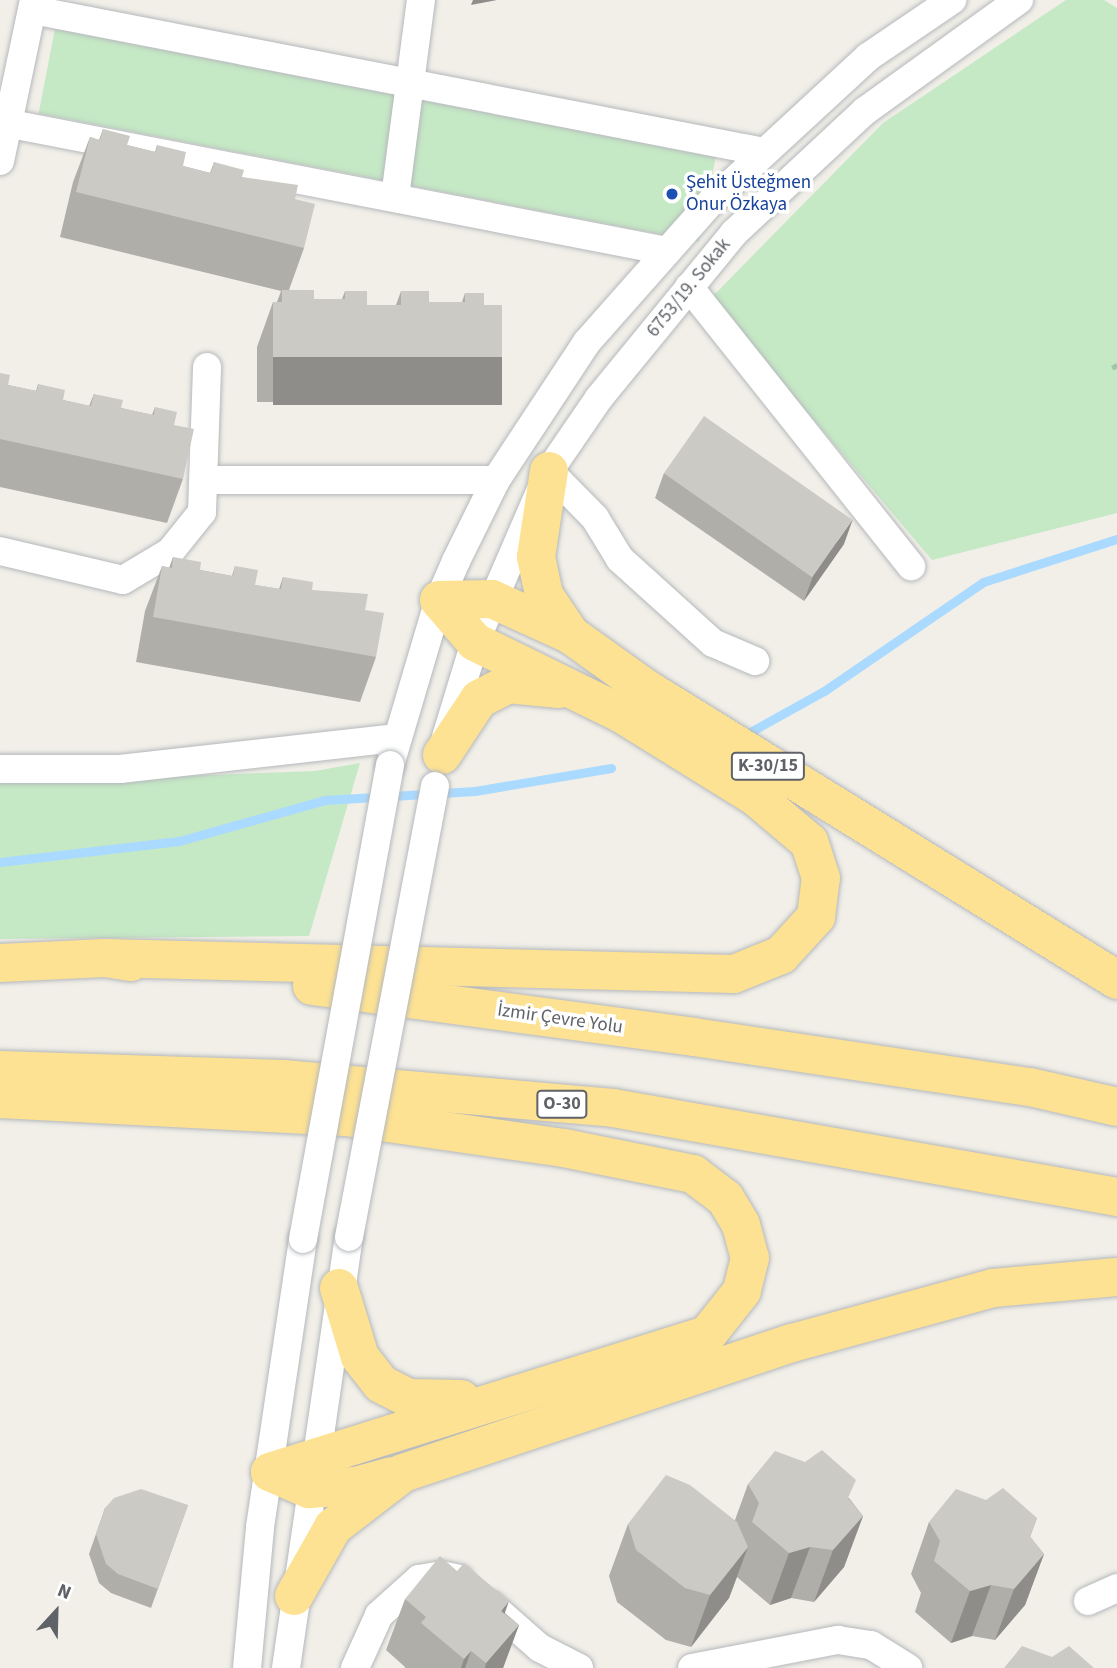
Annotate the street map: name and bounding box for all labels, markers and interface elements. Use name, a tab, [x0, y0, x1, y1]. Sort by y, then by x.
place label: Şehit Üsteğmen Onur Özkaya	[686, 172, 811, 216]
marker: Şehit Üsteğmen Onur Özkaya	[664, 186, 680, 202]
street label: 6753/19. Sokak	[642, 234, 736, 342]
road number: K-30/15	[730, 752, 806, 780]
street label: İzmir Çevre Yolu	[496, 999, 624, 1039]
road number: O-30	[536, 1090, 588, 1119]
north arrow	[21, 1577, 91, 1647]
text: N	[53, 1577, 75, 1607]

